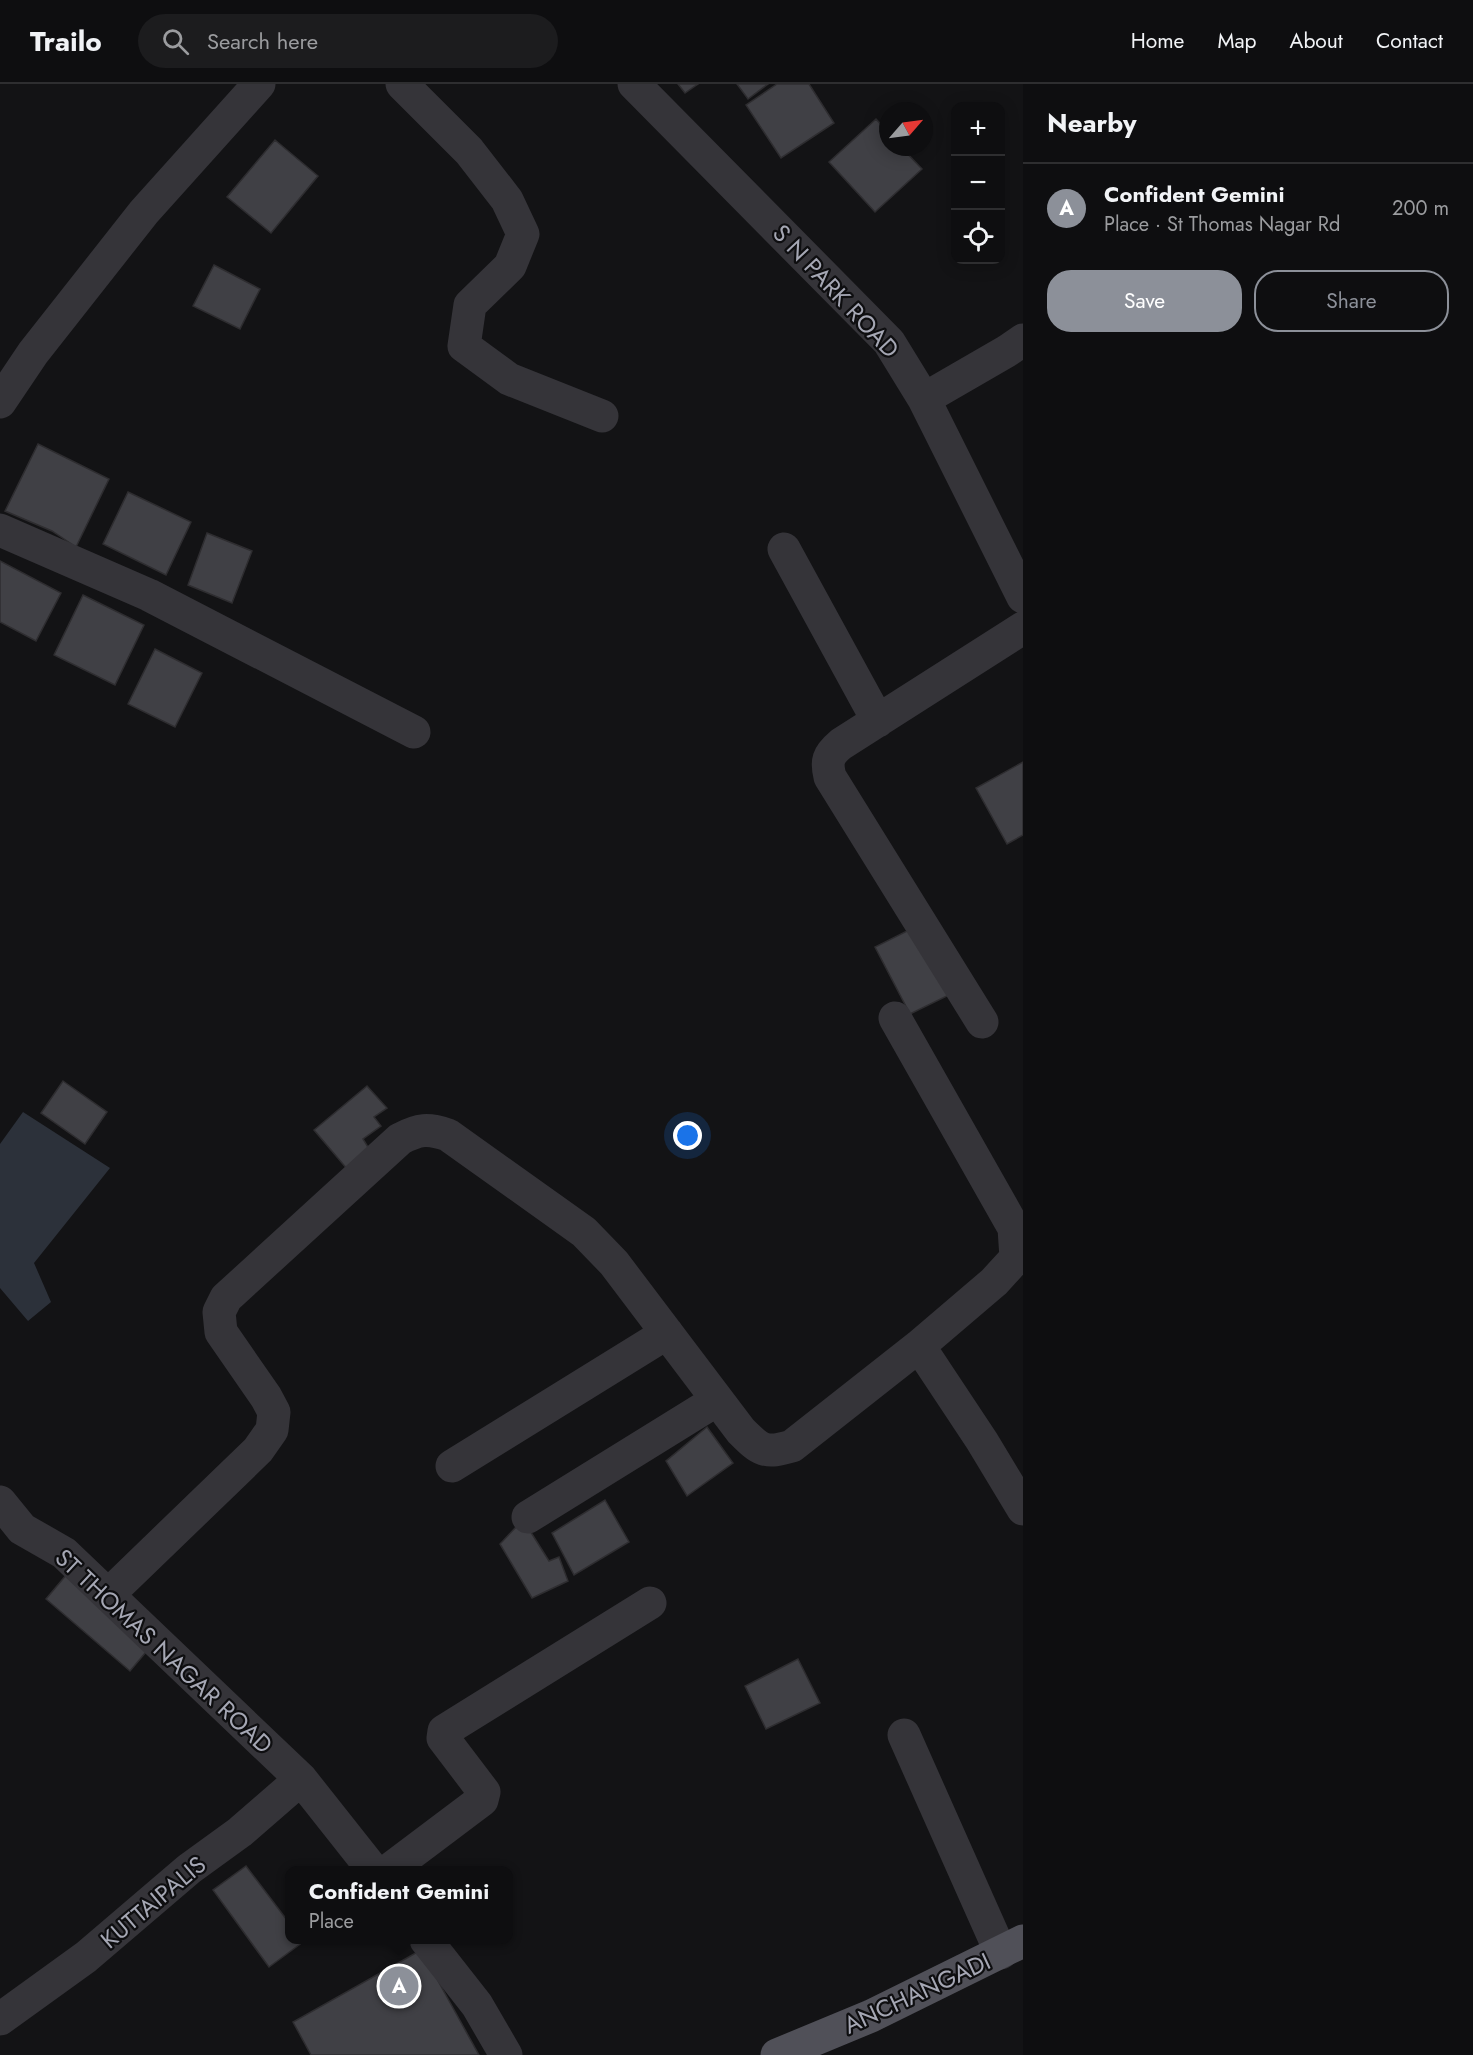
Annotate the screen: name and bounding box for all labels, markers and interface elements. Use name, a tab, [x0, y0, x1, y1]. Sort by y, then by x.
search box	[138, 14, 558, 68]
text: Trailo	[30, 21, 102, 62]
icon: search	[159, 25, 192, 58]
text: Search here	[207, 25, 318, 57]
text: Home	[1131, 26, 1184, 56]
text: Map	[1217, 26, 1257, 56]
text: About	[1290, 26, 1343, 56]
text: Contact	[1376, 26, 1443, 56]
north arrow	[879, 102, 933, 156]
map controls	[951, 102, 1005, 264]
button: +	[951, 102, 1005, 156]
text: Nearby	[1047, 104, 1136, 142]
button: −	[951, 156, 1005, 210]
text: Confident Gemini	[1104, 178, 1284, 210]
text: A	[1059, 194, 1074, 223]
text: 200 m	[1392, 194, 1449, 223]
button: locate	[951, 210, 1005, 264]
text: Place · St Thomas Nagar Rd	[1104, 210, 1340, 239]
street label: S N PARK ROAD	[765, 216, 907, 366]
button: Save	[1047, 270, 1242, 332]
button: Share	[1254, 270, 1449, 332]
your location	[673, 1121, 702, 1150]
street label: ST THOMAS NAGAR ROAD	[47, 1541, 281, 1761]
street label: KUTTAIPALIS	[93, 1847, 213, 1957]
popup	[285, 1866, 513, 1944]
text: Confident Gemini	[309, 1875, 489, 1907]
text: Place	[309, 1907, 354, 1936]
street label: ANCHANGADI	[838, 1944, 996, 2042]
pin: A	[380, 1964, 418, 2008]

